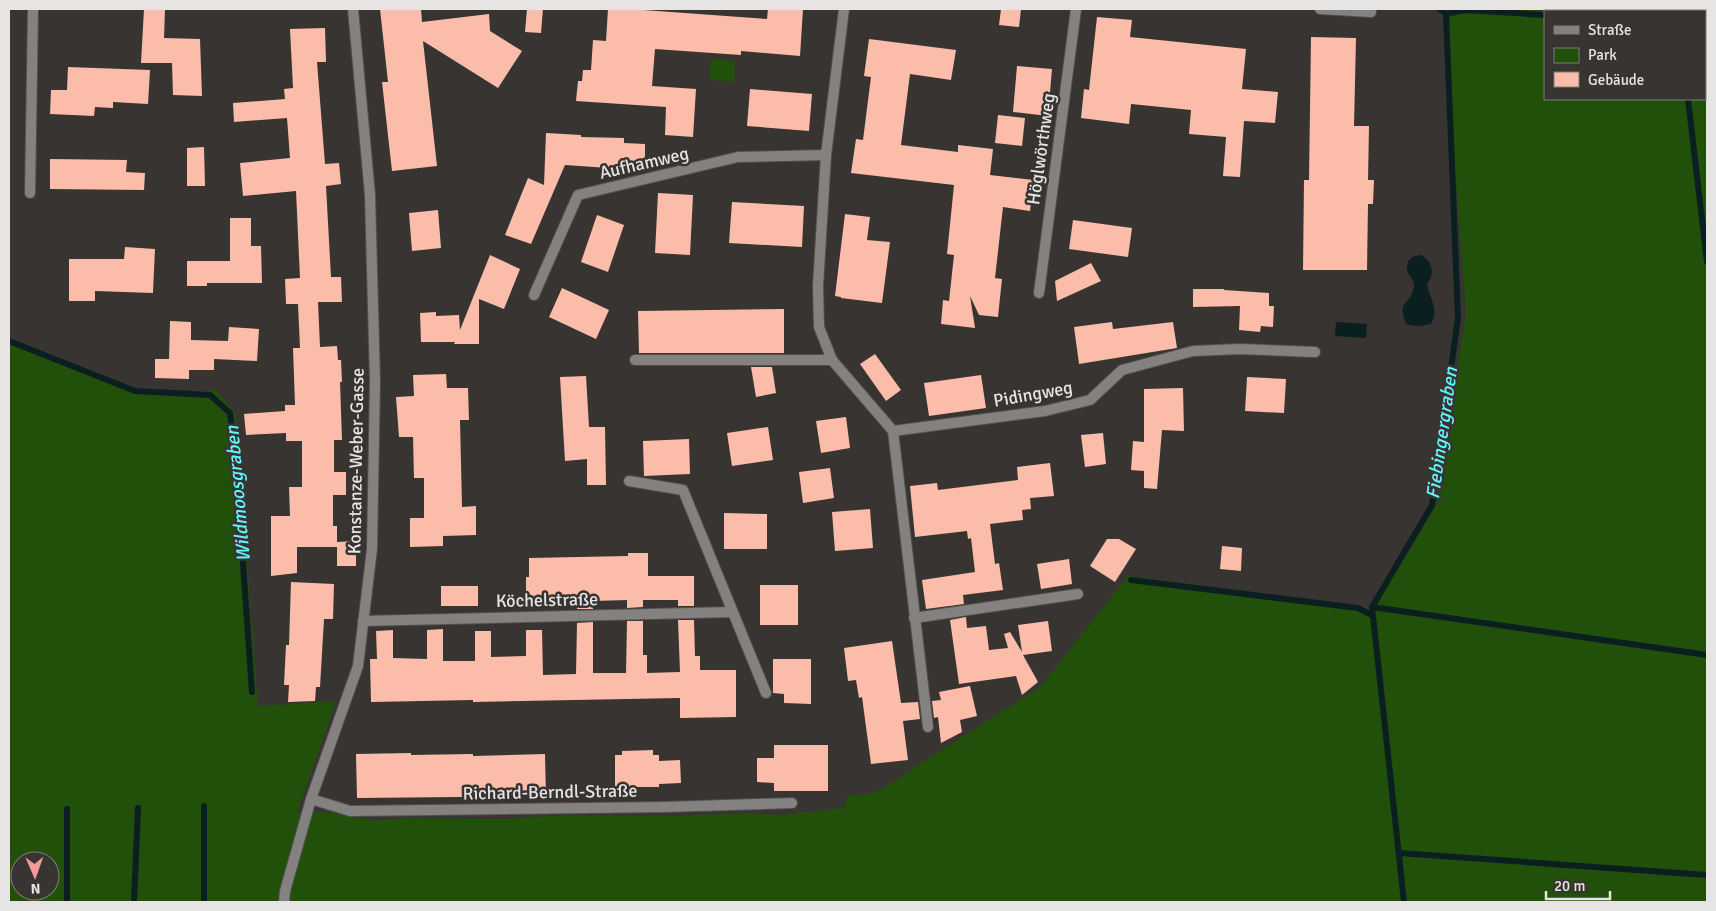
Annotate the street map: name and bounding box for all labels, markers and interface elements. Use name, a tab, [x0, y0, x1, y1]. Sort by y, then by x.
legend	[1544, 10, 1706, 100]
text: Straße	[1588, 21, 1632, 39]
text: Park	[1588, 46, 1617, 64]
text: Gebäude	[1588, 71, 1644, 89]
street label: Höglwörthweg	[1022, 92, 1060, 206]
street label: Aufhamweg	[597, 142, 691, 184]
water label: Fiebingergraben	[1421, 365, 1463, 501]
street label: Konstanze-Weber-Gasse	[343, 368, 369, 554]
street label: Pidingweg	[992, 376, 1074, 412]
water label: Wildmoosgraben	[220, 424, 256, 563]
street label: Köchelstraße	[496, 588, 598, 612]
street label: Richard-Berndl-Straße	[462, 779, 638, 805]
north arrow	[10, 851, 60, 901]
scale bar	[1546, 868, 1610, 900]
text: 20 m	[1554, 877, 1585, 895]
text: N	[30, 880, 41, 897]

